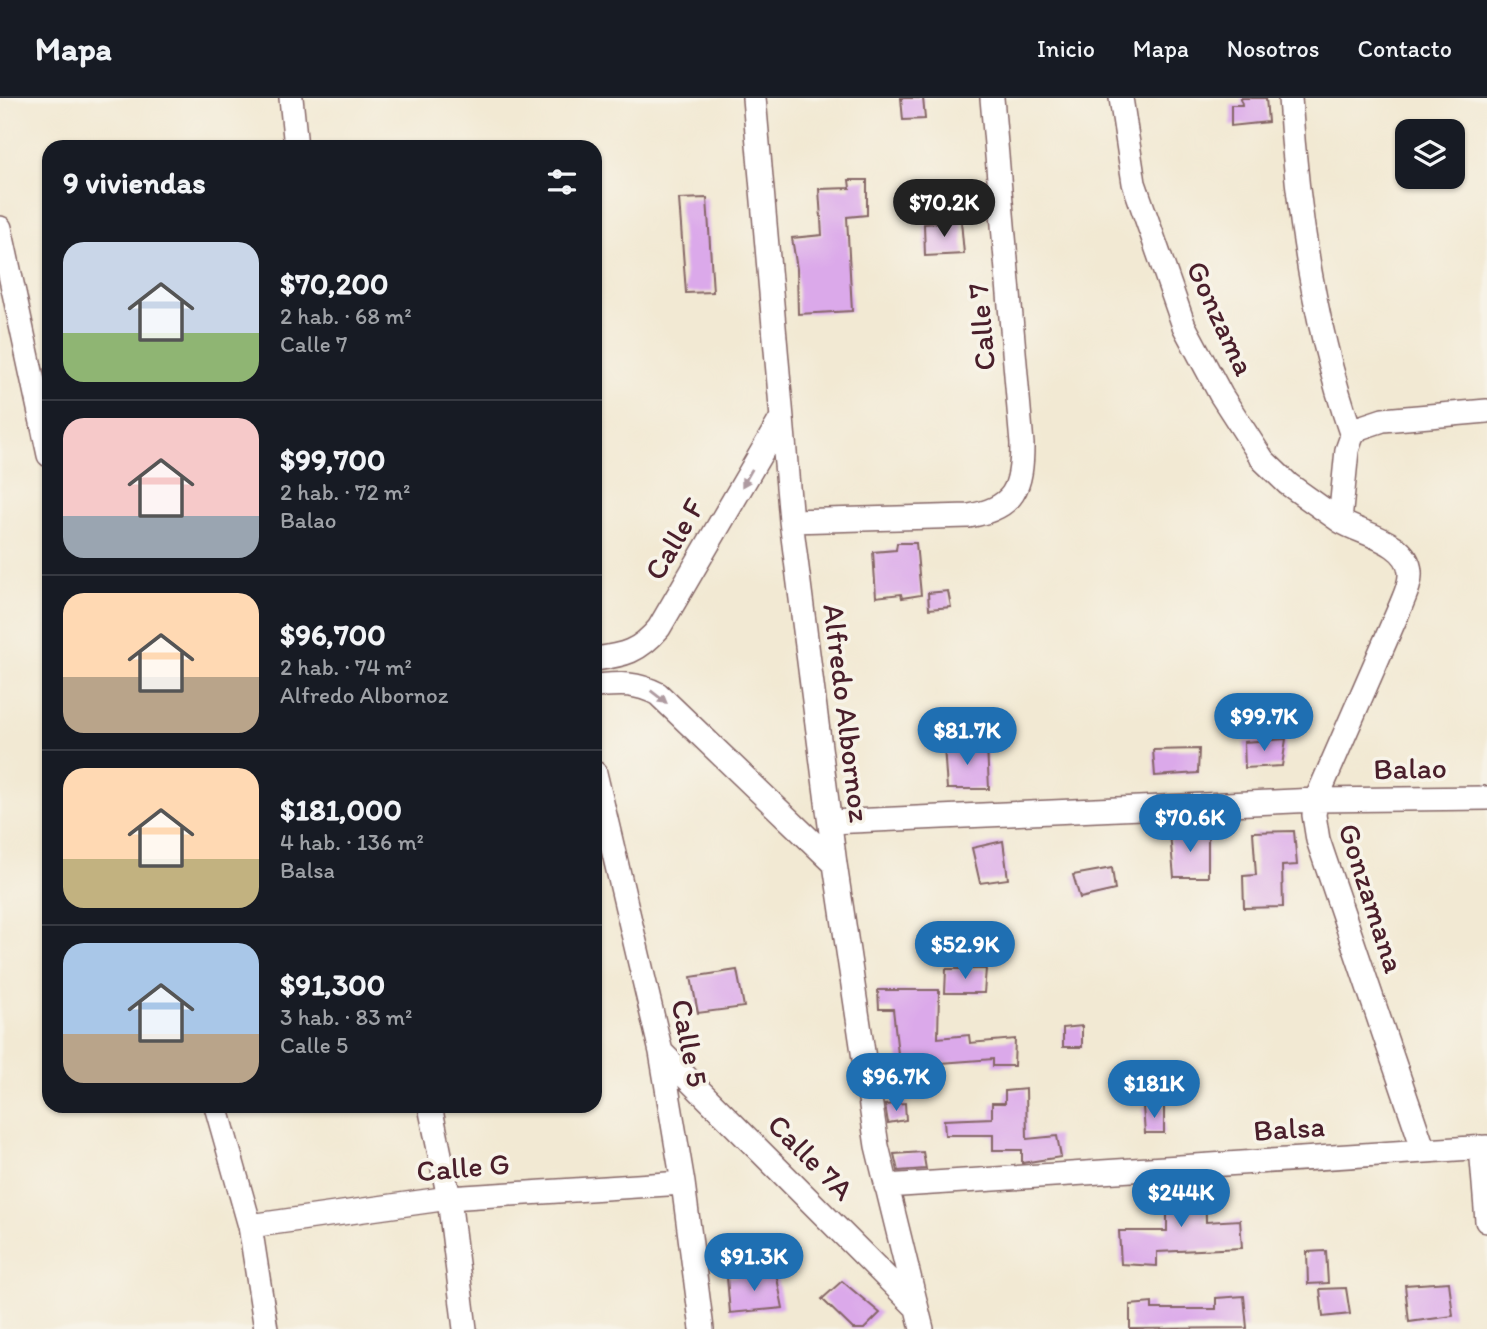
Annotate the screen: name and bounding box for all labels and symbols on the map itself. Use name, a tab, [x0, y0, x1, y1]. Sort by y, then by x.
pin: $70.2K	[887, 180, 1001, 239]
street label: Gonzama	[1178, 255, 1264, 382]
street label: Calle 7	[959, 282, 1003, 372]
one-way arrow	[741, 468, 753, 487]
street label: Calle F	[636, 491, 712, 587]
street label: Alfredo Albornoz	[815, 602, 879, 824]
one-way arrow	[650, 690, 668, 705]
pin: $99.7K	[1207, 694, 1321, 753]
pin: $81.7K	[910, 708, 1024, 767]
street label: Balao	[1373, 749, 1447, 787]
pin: $70.6K	[1133, 794, 1247, 854]
street label: Gonzamana	[1330, 819, 1414, 978]
pin: $52.9K	[908, 922, 1022, 981]
street label: Calle 5	[663, 996, 717, 1090]
pin: $96.7K	[839, 1054, 953, 1113]
pin: $181K	[1105, 1060, 1203, 1120]
street label: Calle 7A	[760, 1106, 862, 1208]
street label: Balsa	[1252, 1107, 1326, 1149]
street label: Calle G	[415, 1144, 511, 1190]
pin: $244K	[1132, 1170, 1230, 1229]
pin: $91.3K	[697, 1234, 811, 1293]

